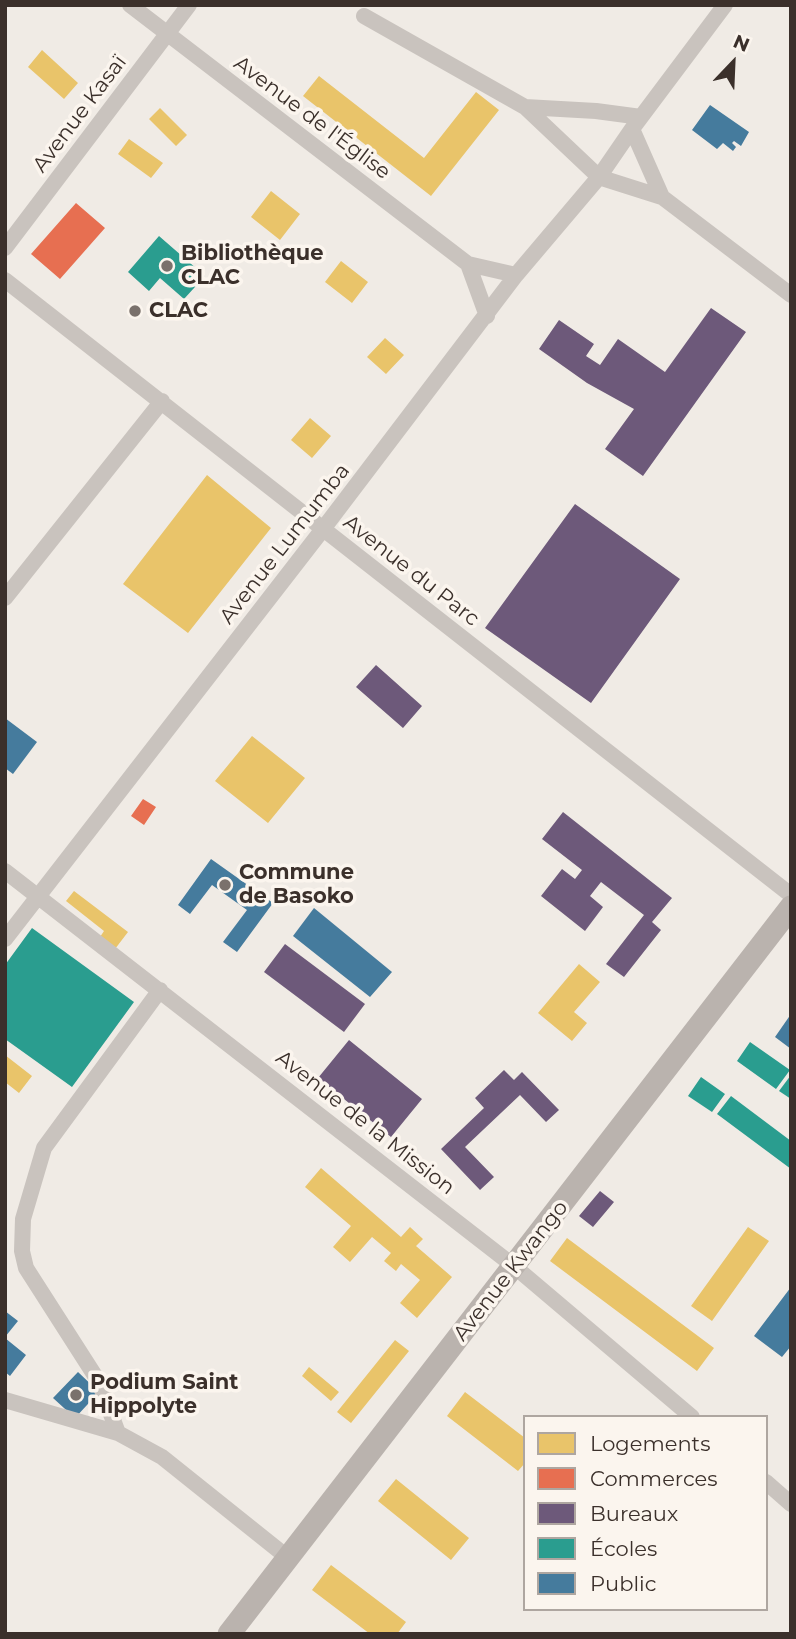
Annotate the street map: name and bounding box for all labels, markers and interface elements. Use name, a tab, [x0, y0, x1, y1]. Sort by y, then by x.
north arrow	[698, 28, 768, 98]
text: N	[730, 30, 753, 57]
street label: Avenue Kasaï	[28, 50, 132, 178]
street label: Avenue de l'Église	[229, 51, 395, 185]
place label: Bibliothèque CLAC	[181, 241, 323, 291]
marker: Bibliothèque CLAC	[159, 258, 175, 274]
place label: CLAC	[149, 298, 208, 324]
marker: CLAC	[127, 303, 143, 319]
street label: Avenue Lumumba	[215, 459, 355, 629]
street label: Avenue du Parc	[338, 510, 484, 632]
place label: Commune de Basoko	[239, 860, 354, 910]
marker: Commune de Basoko	[217, 877, 233, 893]
street label: Avenue de la Mission	[271, 1045, 459, 1201]
street label: Avenue Kwango	[448, 1196, 574, 1346]
place label: Podium Saint Hippolyte	[90, 1370, 238, 1420]
marker: Podium Saint Hippolyte	[68, 1387, 84, 1403]
legend	[523, 1415, 768, 1611]
text: Logements	[590, 1431, 710, 1456]
text: Commerces	[590, 1466, 718, 1491]
text: Bureaux	[590, 1501, 678, 1526]
text: Écoles	[590, 1536, 657, 1561]
text: Public	[590, 1571, 657, 1596]

